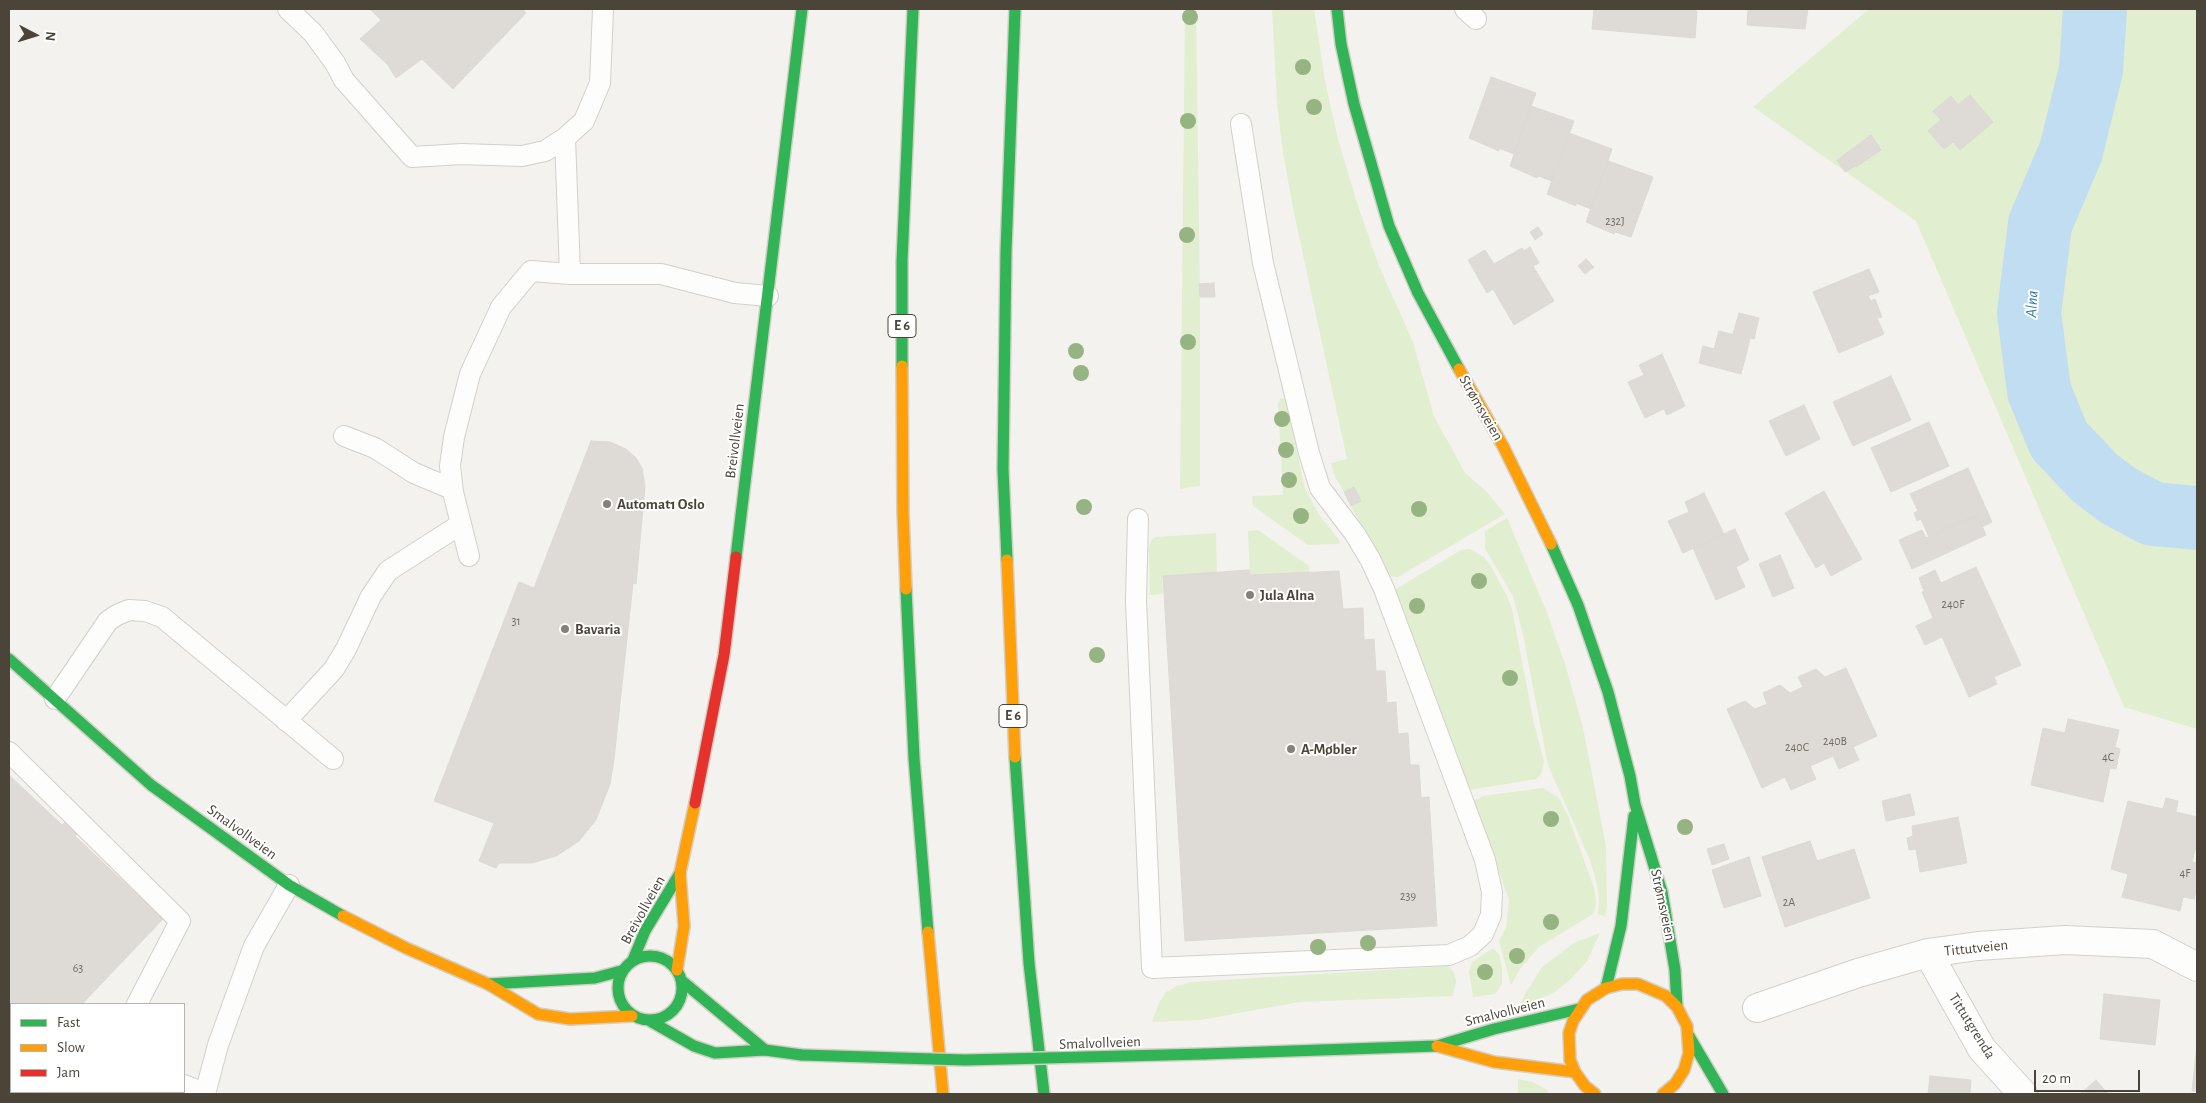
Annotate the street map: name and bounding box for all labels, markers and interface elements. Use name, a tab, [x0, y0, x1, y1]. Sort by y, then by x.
north arrow	[10, 10, 60, 60]
text: N	[43, 31, 57, 42]
house number: 232J	[1605, 214, 1625, 228]
water label: Alna	[2022, 290, 2042, 318]
road number: E 6	[888, 314, 916, 338]
street label: Strømsveien	[1455, 372, 1507, 444]
street label: Breivollveien	[721, 402, 749, 480]
place label: Automat1 Oslo	[617, 495, 705, 513]
marker: Automat1 Oslo	[601, 498, 613, 510]
place label: Jula Alna	[1260, 586, 1314, 604]
marker: Jula Alna	[1244, 589, 1256, 601]
house number: 240F	[1942, 597, 1964, 611]
house number: 31	[511, 614, 521, 628]
place label: Bavaria	[575, 620, 621, 638]
marker: Bavaria	[559, 623, 571, 635]
road number: E 6	[999, 704, 1027, 728]
house number: 240B	[1823, 734, 1847, 748]
place label: A-Møbler	[1301, 740, 1357, 758]
house number: 240C	[1785, 740, 1809, 754]
marker: A-Møbler	[1285, 743, 1297, 755]
house number: 4C	[2102, 750, 2114, 764]
street label: Smalvollveien	[204, 801, 280, 863]
house number: 4F	[2180, 866, 2190, 880]
street label: Strømsveien	[1647, 868, 1679, 942]
street label: Breivollveien	[617, 873, 669, 947]
house number: 239	[1400, 889, 1416, 903]
house number: 2A	[1783, 895, 1795, 909]
street label: Tittutveien	[1943, 936, 2009, 960]
house number: 63	[73, 961, 83, 975]
street label: Tittutgrenda	[1945, 990, 1999, 1062]
street label: Smalvollveien	[1463, 993, 1547, 1031]
legend	[10, 1003, 185, 1093]
text: Fast	[57, 1015, 80, 1030]
street label: Smalvollveien	[1059, 1033, 1141, 1053]
text: Slow	[57, 1040, 85, 1055]
scale bar	[2036, 1060, 2142, 1092]
text: Jam	[57, 1065, 80, 1080]
text: 20 m	[2042, 1071, 2071, 1086]

